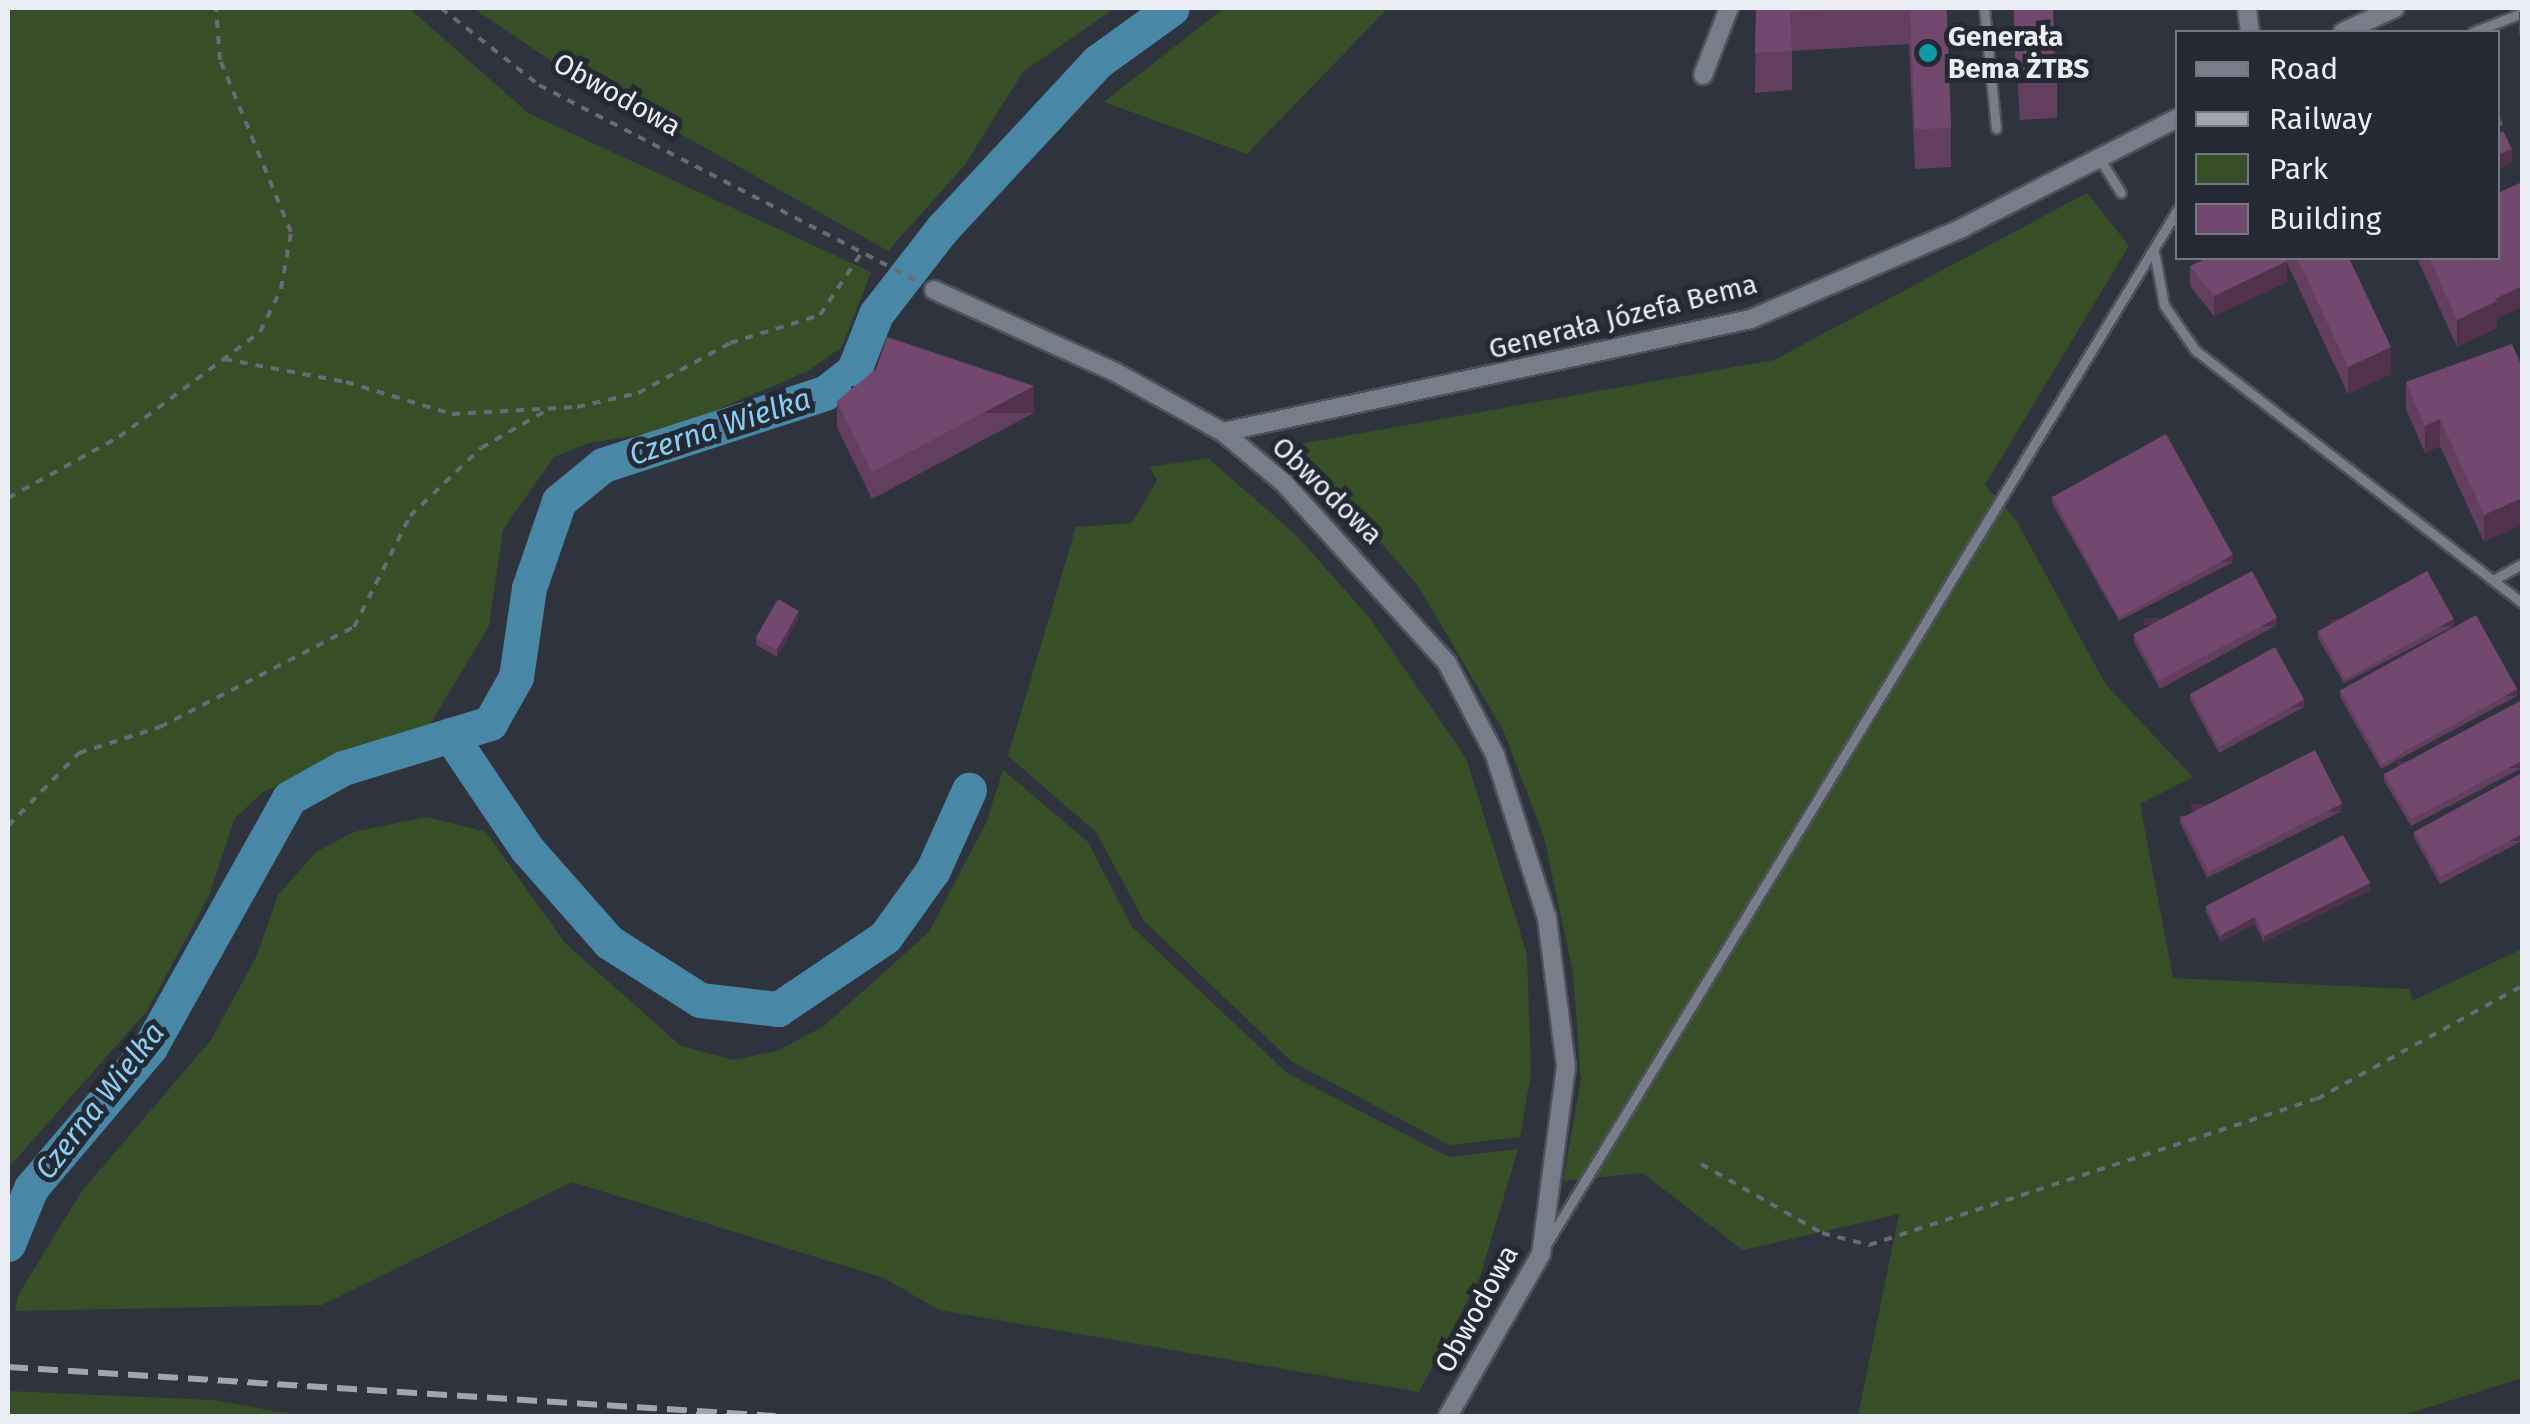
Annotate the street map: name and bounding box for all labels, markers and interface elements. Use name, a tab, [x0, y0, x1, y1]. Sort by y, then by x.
place label: Generała Bema ŻTBS	[1948, 20, 2089, 86]
legend	[2175, 30, 2500, 260]
marker: Generała Bema ŻTBS	[1917, 42, 1939, 64]
street label: Obwodowa	[547, 46, 687, 144]
text: Road	[2269, 51, 2338, 87]
text: Railway	[2269, 101, 2372, 137]
text: Park	[2269, 151, 2328, 187]
text: Building	[2269, 201, 2381, 237]
street label: Generała Józefa Bema	[1485, 267, 1761, 367]
water label: Czerna Wielka	[625, 381, 815, 473]
street label: Obwodowa	[1265, 430, 1389, 552]
water label: Czerna Wielka	[28, 1015, 172, 1187]
street label: Obwodowa	[1428, 1239, 1526, 1379]

